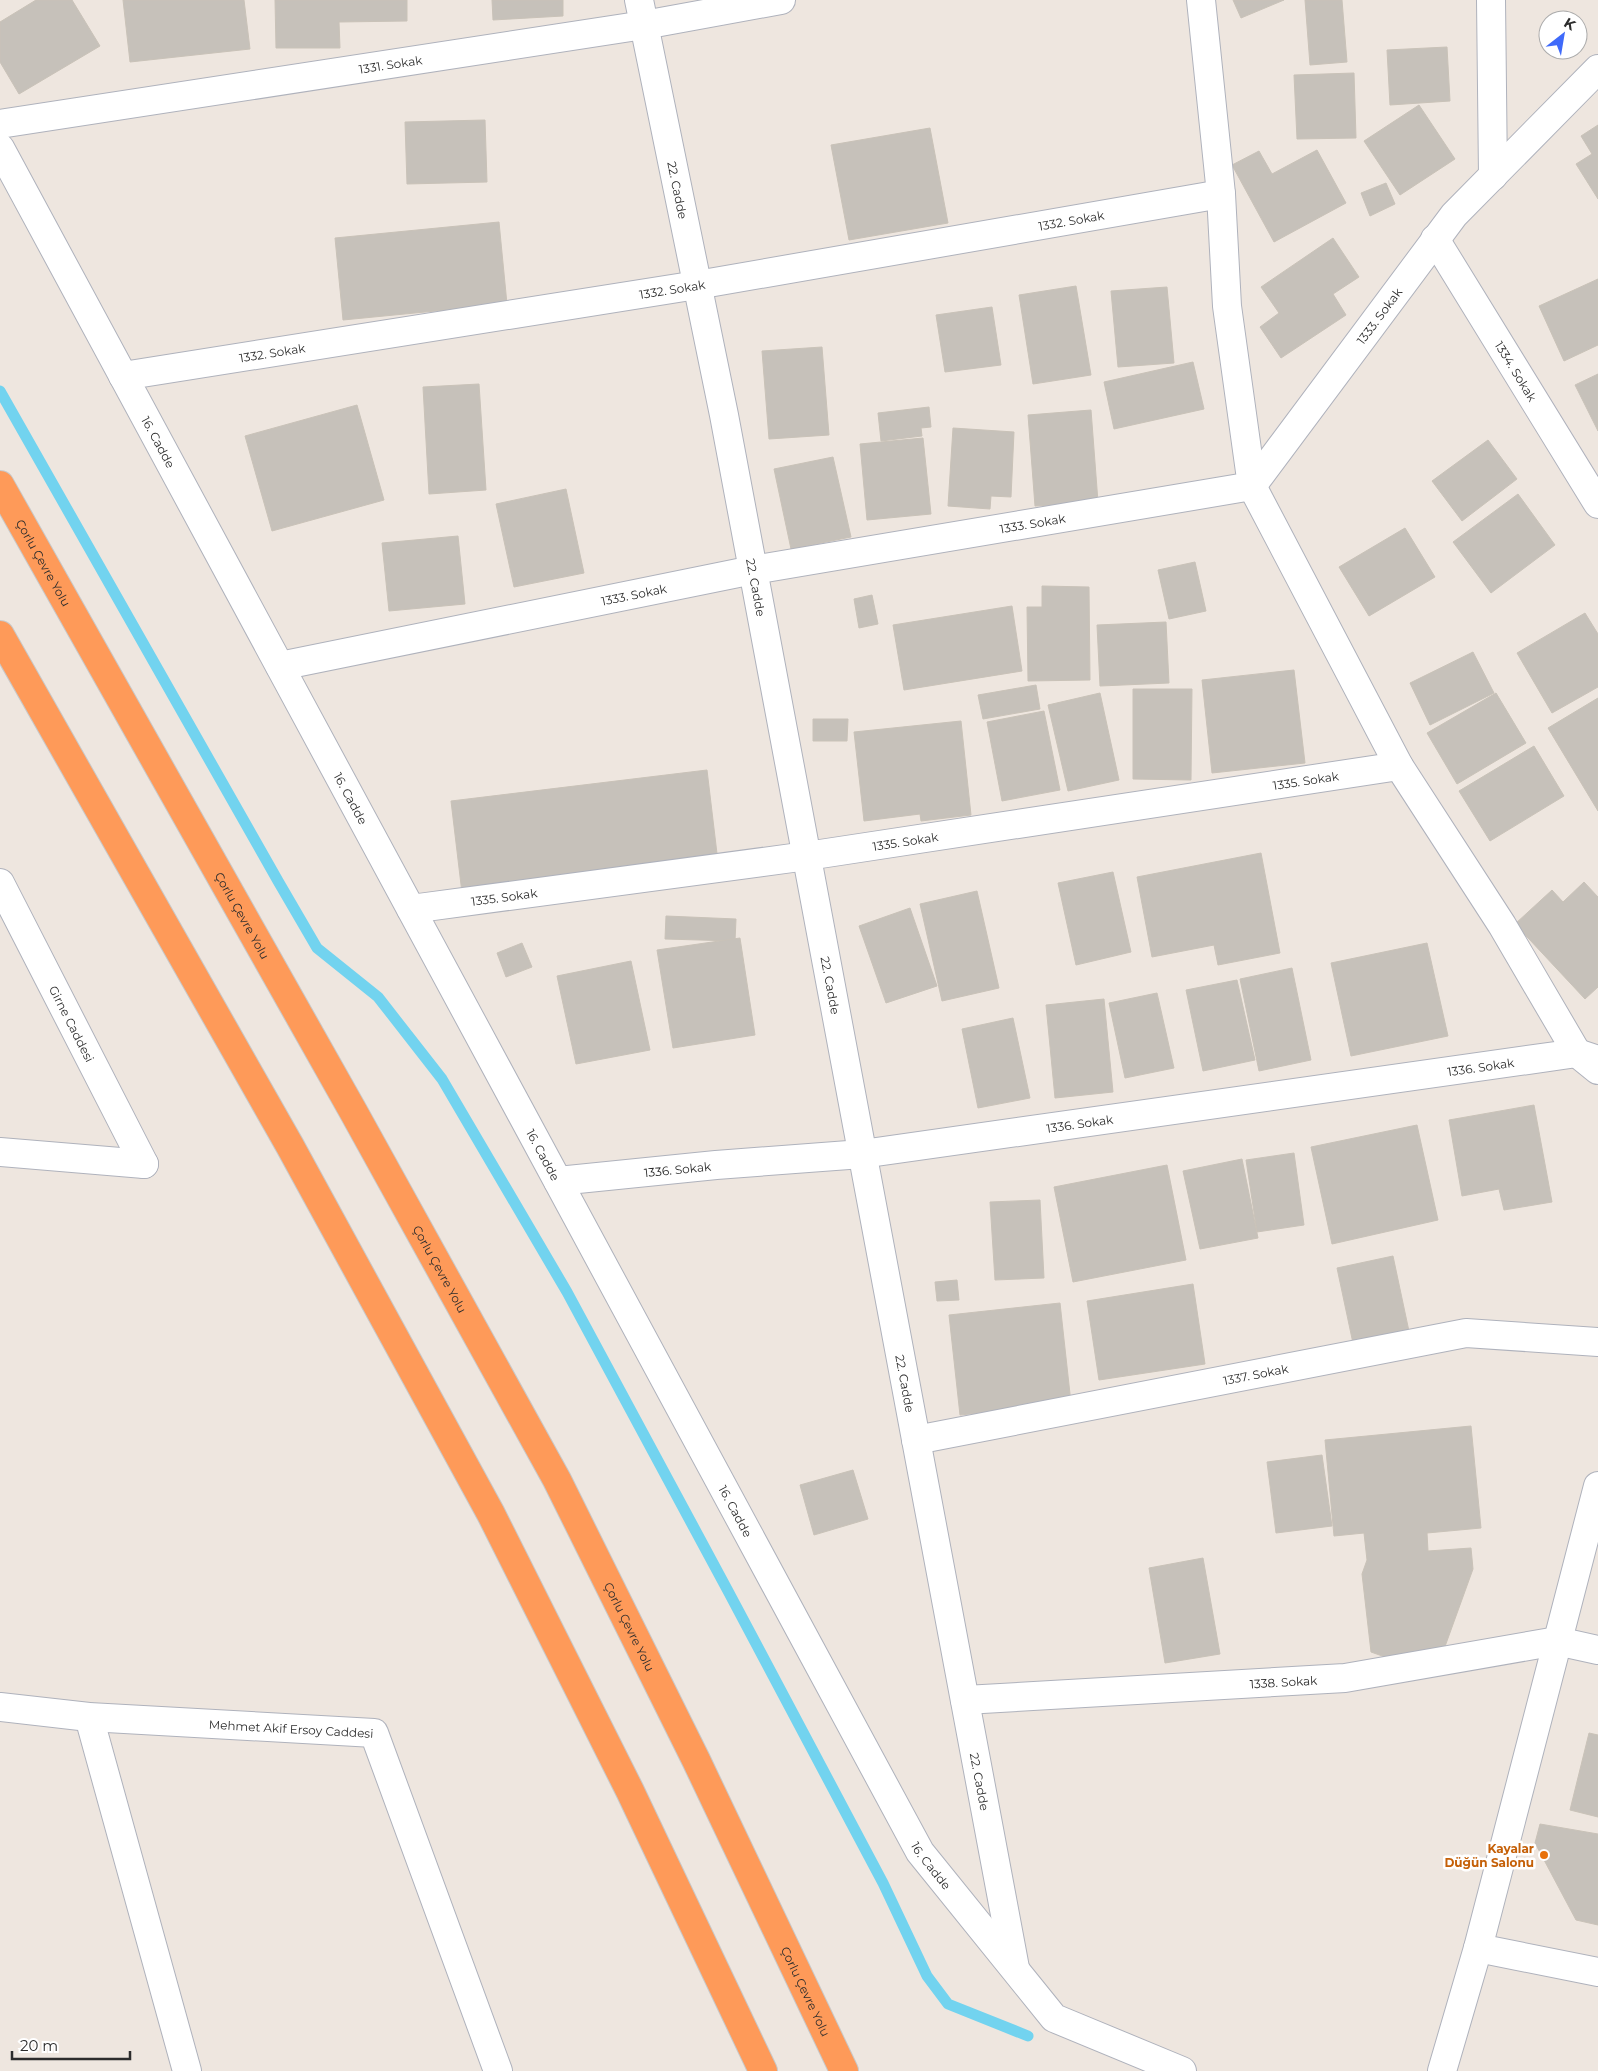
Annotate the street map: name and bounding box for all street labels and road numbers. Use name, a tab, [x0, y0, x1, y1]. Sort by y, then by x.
street label: 1331. Sokak	[358, 52, 424, 76]
street label: 22. Cadde	[665, 160, 691, 220]
street label: 1332. Sokak	[1037, 207, 1106, 233]
street label: 1332. Sokak	[638, 276, 707, 302]
street label: 1333. Sokak	[1353, 284, 1405, 347]
street label: 1334. Sokak	[1492, 338, 1541, 405]
street label: 1332. Sokak	[238, 340, 307, 365]
street label: 16. Cadde	[139, 413, 179, 470]
street label: 1333. Sokak	[998, 510, 1067, 536]
street label: Çorlu Çevre Yolu	[13, 516, 74, 609]
street label: 22. Cadde	[744, 557, 769, 618]
street label: 1333. Sokak	[600, 580, 669, 608]
street label: 1335. Sokak	[1272, 768, 1341, 793]
street label: 16. Cadde	[331, 770, 371, 827]
street label: 1335. Sokak	[871, 829, 940, 853]
street label: Çorlu Çevre Yolu	[212, 869, 273, 962]
street label: 1335. Sokak	[470, 885, 539, 908]
street label: 22. Cadde	[818, 955, 844, 1016]
street label: Girne Caddesi	[46, 983, 98, 1064]
street label: 1336. Sokak	[1446, 1054, 1516, 1079]
street label: 1336. Sokak	[1045, 1111, 1115, 1135]
street label: 16. Cadde	[523, 1126, 564, 1183]
street label: 1336. Sokak	[643, 1158, 712, 1180]
street label: Çorlu Çevre Yolu	[410, 1222, 470, 1315]
street label: 22. Cadde	[893, 1353, 918, 1414]
street label: 1337. Sokak	[1222, 1360, 1290, 1388]
street label: 16. Cadde	[716, 1483, 756, 1539]
street label: Çorlu Çevre Yolu	[601, 1580, 658, 1674]
street label: 1338. Sokak	[1249, 1672, 1318, 1691]
street label: Mehmet Akif Ersoy Caddesi	[208, 1716, 374, 1740]
street label: 22. Cadde	[967, 1751, 993, 1812]
street label: 16. Cadde	[908, 1839, 955, 1892]
street label: Çorlu Çevre Yolu	[778, 1944, 834, 2039]

